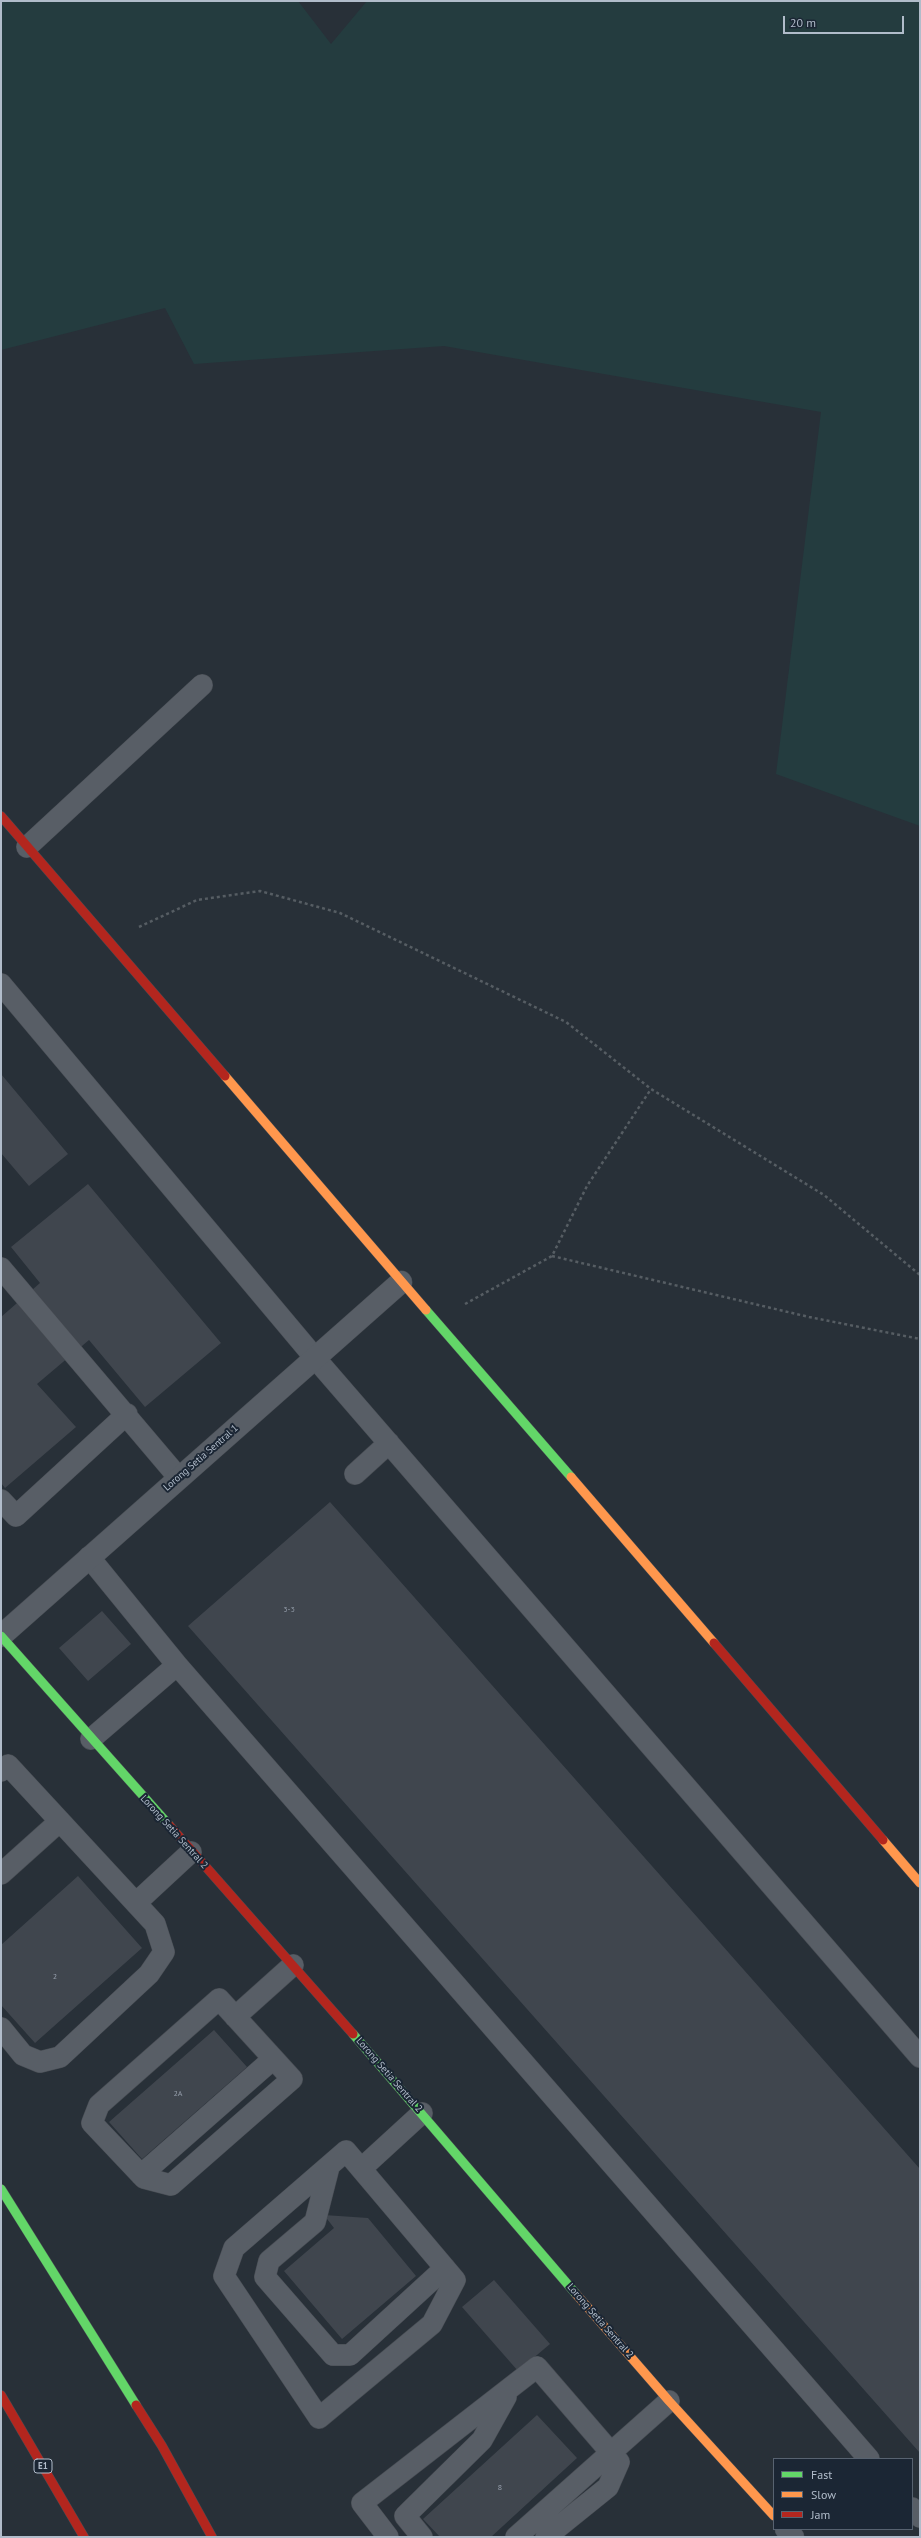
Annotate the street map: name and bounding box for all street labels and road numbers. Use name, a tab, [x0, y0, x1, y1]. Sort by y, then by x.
street label: Lorong Setia Sentral 1	[161, 1422, 241, 1494]
street label: Lorong Setia Sentral 2	[138, 1793, 210, 1871]
street label: Lorong Setia Sentral 2	[353, 2035, 425, 2115]
street label: Lorong Setia Sentral 2	[564, 2281, 636, 2361]
road number: E1	[34, 2459, 52, 2473]

